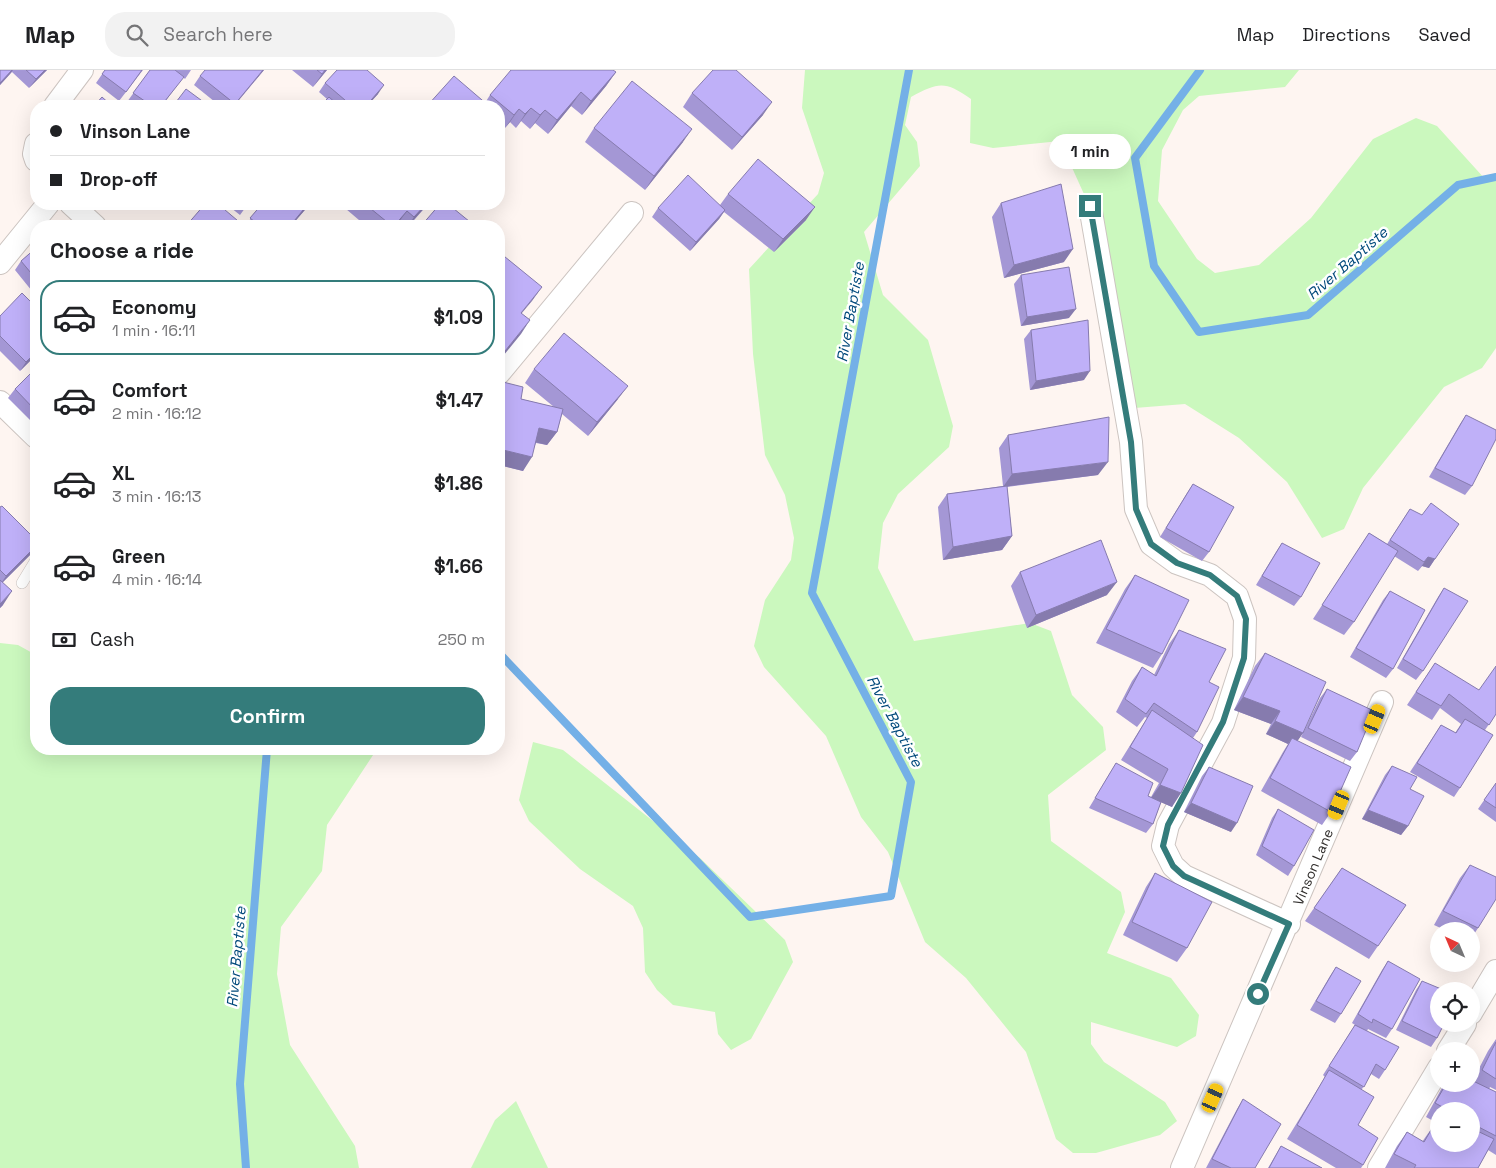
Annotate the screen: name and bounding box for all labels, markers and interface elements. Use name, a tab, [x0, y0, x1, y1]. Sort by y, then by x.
search box	[105, 12, 455, 57]
text: Map	[25, 19, 75, 50]
icon: search	[123, 21, 151, 49]
text: Search here	[163, 22, 273, 47]
text: Map	[1237, 23, 1274, 46]
text: Directions	[1302, 23, 1391, 46]
text: Saved	[1419, 23, 1471, 46]
text: Vinson Lane	[80, 119, 191, 144]
callout: 1 min	[1049, 134, 1131, 168]
text: 1 min	[1070, 141, 1110, 162]
text: Drop-off	[80, 167, 158, 192]
route end	[1079, 195, 1101, 217]
water label: River Baptiste	[1303, 222, 1392, 303]
text: Choose a ride	[50, 236, 194, 264]
water label: River Baptiste	[832, 260, 868, 363]
icon: car	[52, 295, 97, 340]
text: Economy	[112, 295, 196, 320]
text: $1.09	[433, 305, 483, 330]
text: 1 min · 16:11	[112, 320, 195, 341]
icon: car	[52, 378, 97, 423]
text: Comfort	[112, 378, 188, 403]
text: $1.47	[435, 388, 483, 413]
text: 2 min · 16:12	[112, 403, 201, 424]
icon: car	[52, 461, 97, 506]
text: XL	[112, 461, 135, 486]
text: $1.86	[434, 471, 483, 496]
text: 3 min · 16:13	[112, 486, 201, 507]
icon: car	[52, 544, 97, 589]
text: Green	[112, 544, 165, 569]
text: $1.66	[434, 554, 483, 579]
text: 4 min · 16:14	[112, 569, 202, 590]
icon: cash	[50, 626, 78, 654]
text: Cash	[90, 627, 135, 652]
text: 250 m	[438, 629, 485, 650]
water label: River Baptiste	[863, 672, 928, 771]
button: Confirm	[50, 687, 485, 745]
car	[1362, 702, 1387, 736]
car	[1326, 788, 1351, 822]
street label: Vinson Lane	[1289, 826, 1337, 908]
water label: River Baptiste	[222, 905, 250, 1008]
north arrow	[1430, 922, 1480, 972]
map controls	[1430, 922, 1480, 1152]
button: locate	[1430, 982, 1480, 1032]
route start	[1247, 983, 1269, 1005]
button: +	[1430, 1042, 1480, 1092]
car	[1200, 1081, 1225, 1115]
button: −	[1430, 1102, 1480, 1152]

